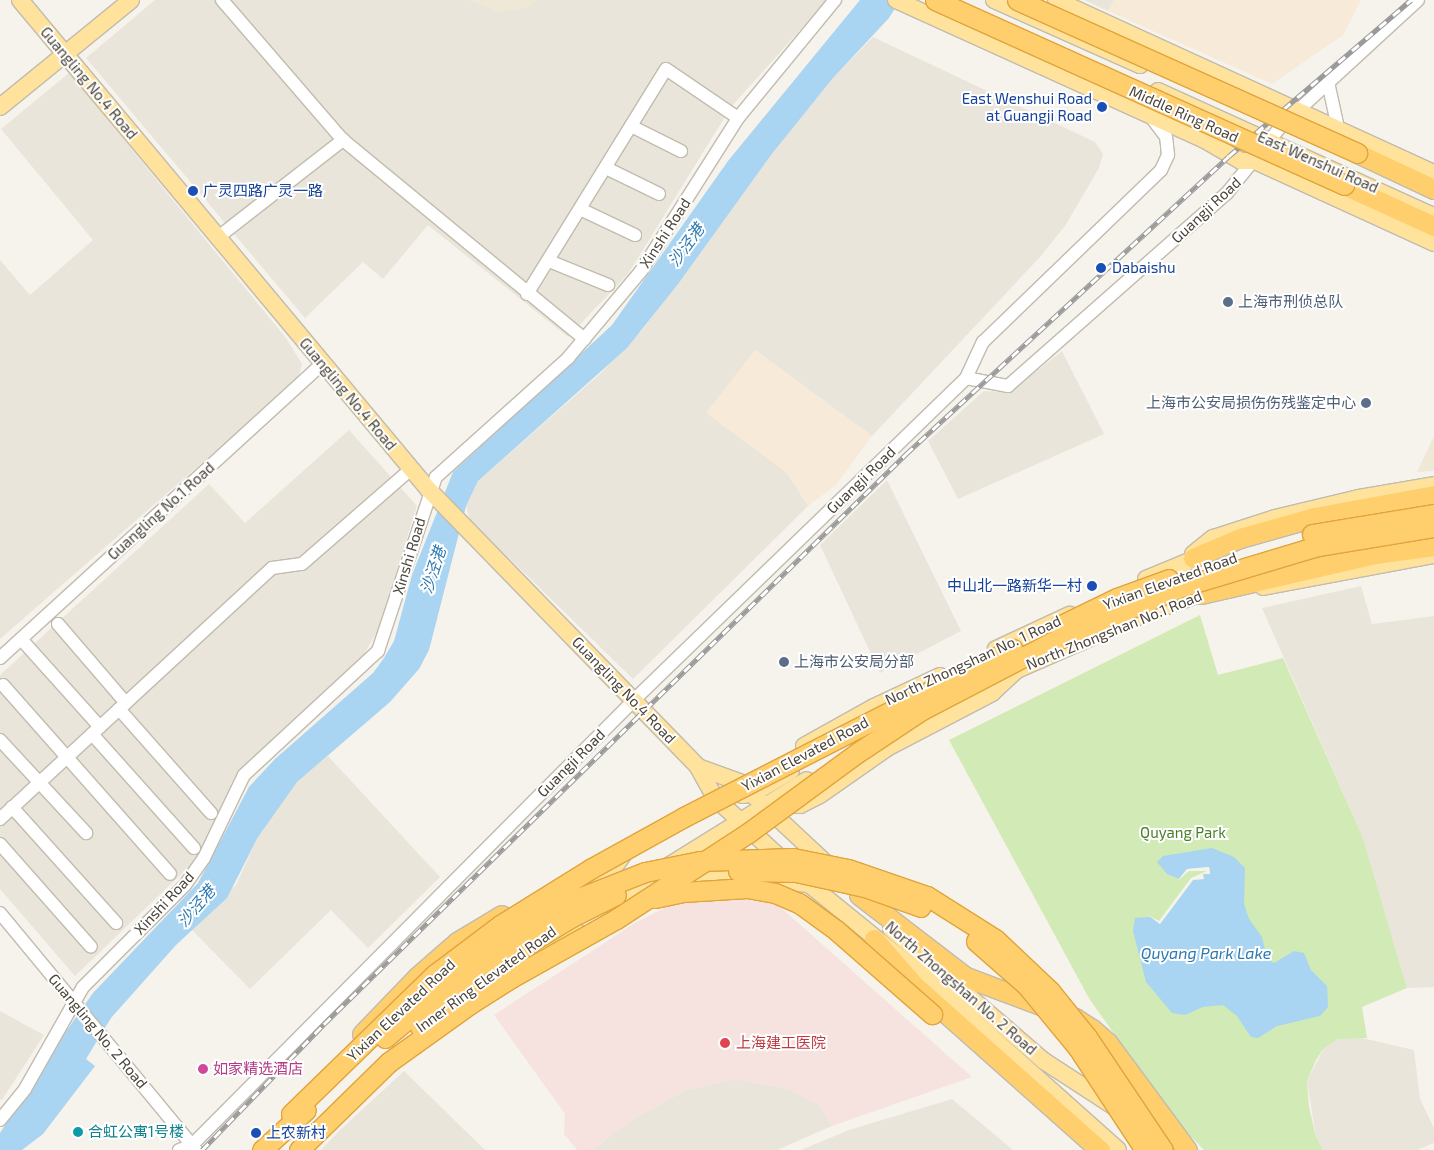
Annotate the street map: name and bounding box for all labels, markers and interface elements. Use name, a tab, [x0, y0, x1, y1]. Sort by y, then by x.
street label: Guangling No.4 Road	[37, 23, 141, 143]
street label: Middle Ring Road	[1126, 82, 1242, 146]
place label: East Wenshui Road at Guangji Road	[961, 89, 1092, 124]
marker: East Wenshui Road at Guangji Road	[1096, 101, 1108, 113]
street label: East Wenshui Road	[1255, 127, 1381, 197]
street label: Guangji Road	[1167, 173, 1245, 247]
place label: 广灵四路广灵一路	[203, 182, 323, 200]
marker: 广灵四路广灵一路	[187, 185, 199, 197]
street label: Xinshi Road	[636, 195, 694, 271]
water label: 沙泾港	[664, 220, 708, 270]
place label: Dabaishu	[1112, 259, 1176, 277]
marker: Dabaishu	[1094, 261, 1108, 275]
place label: 上海市刑侦总队	[1238, 293, 1343, 311]
marker: 上海市刑侦总队	[1222, 296, 1234, 308]
street label: Guangling No.4 Road	[296, 334, 400, 454]
place label: 上海市公安局损伤伤残鉴定中心	[1146, 394, 1356, 412]
marker: 上海市公安局损伤伤残鉴定中心	[1360, 397, 1372, 409]
street label: Guangji Road	[823, 443, 899, 517]
street label: Guangling No.1 Road	[104, 458, 218, 564]
street label: Xinshi Road	[389, 515, 429, 597]
water label: 沙泾港	[416, 544, 450, 596]
street label: Yixian Elevated Road	[1100, 548, 1240, 614]
place label: 中山北一路新华一村	[947, 577, 1082, 595]
marker: 中山北一路新华一村	[1086, 580, 1098, 592]
street label: North Zhongshan No.1 Road	[1023, 586, 1205, 674]
street label: North Zhongshan No. 1 Road	[882, 611, 1064, 709]
street label: Guangling No.4 Road	[568, 633, 680, 747]
place label: 上海市公安局分部	[794, 653, 914, 671]
marker: 上海市公安局分部	[778, 656, 790, 668]
street label: Yixian Elevated Road	[738, 713, 872, 795]
street label: Guangji Road	[533, 725, 609, 801]
park label: Quyang Park	[1140, 824, 1226, 842]
street label: Xinshi Road	[130, 868, 198, 938]
water label: 沙泾港	[173, 882, 219, 930]
street label: North Zhongshan No. 2 Road	[882, 917, 1040, 1059]
street label: Inner Ring Elevated Road	[412, 922, 560, 1036]
water label: Quyang Park Lake	[1141, 943, 1271, 963]
street label: Yixian Elevated Road	[343, 955, 459, 1065]
street label: Guangling No. 2 Road	[45, 970, 151, 1092]
place label: 上海建工医院	[736, 1034, 826, 1052]
marker: 上海建工医院	[718, 1036, 732, 1050]
place label: 如家精选酒店	[213, 1060, 303, 1078]
marker: 如家精选酒店	[197, 1063, 209, 1075]
place label: 合虹公寓1号楼	[88, 1123, 184, 1141]
place label: 上农新村	[266, 1124, 326, 1142]
marker: 合虹公寓1号楼	[72, 1126, 84, 1138]
marker: 上农新村	[250, 1127, 262, 1139]

